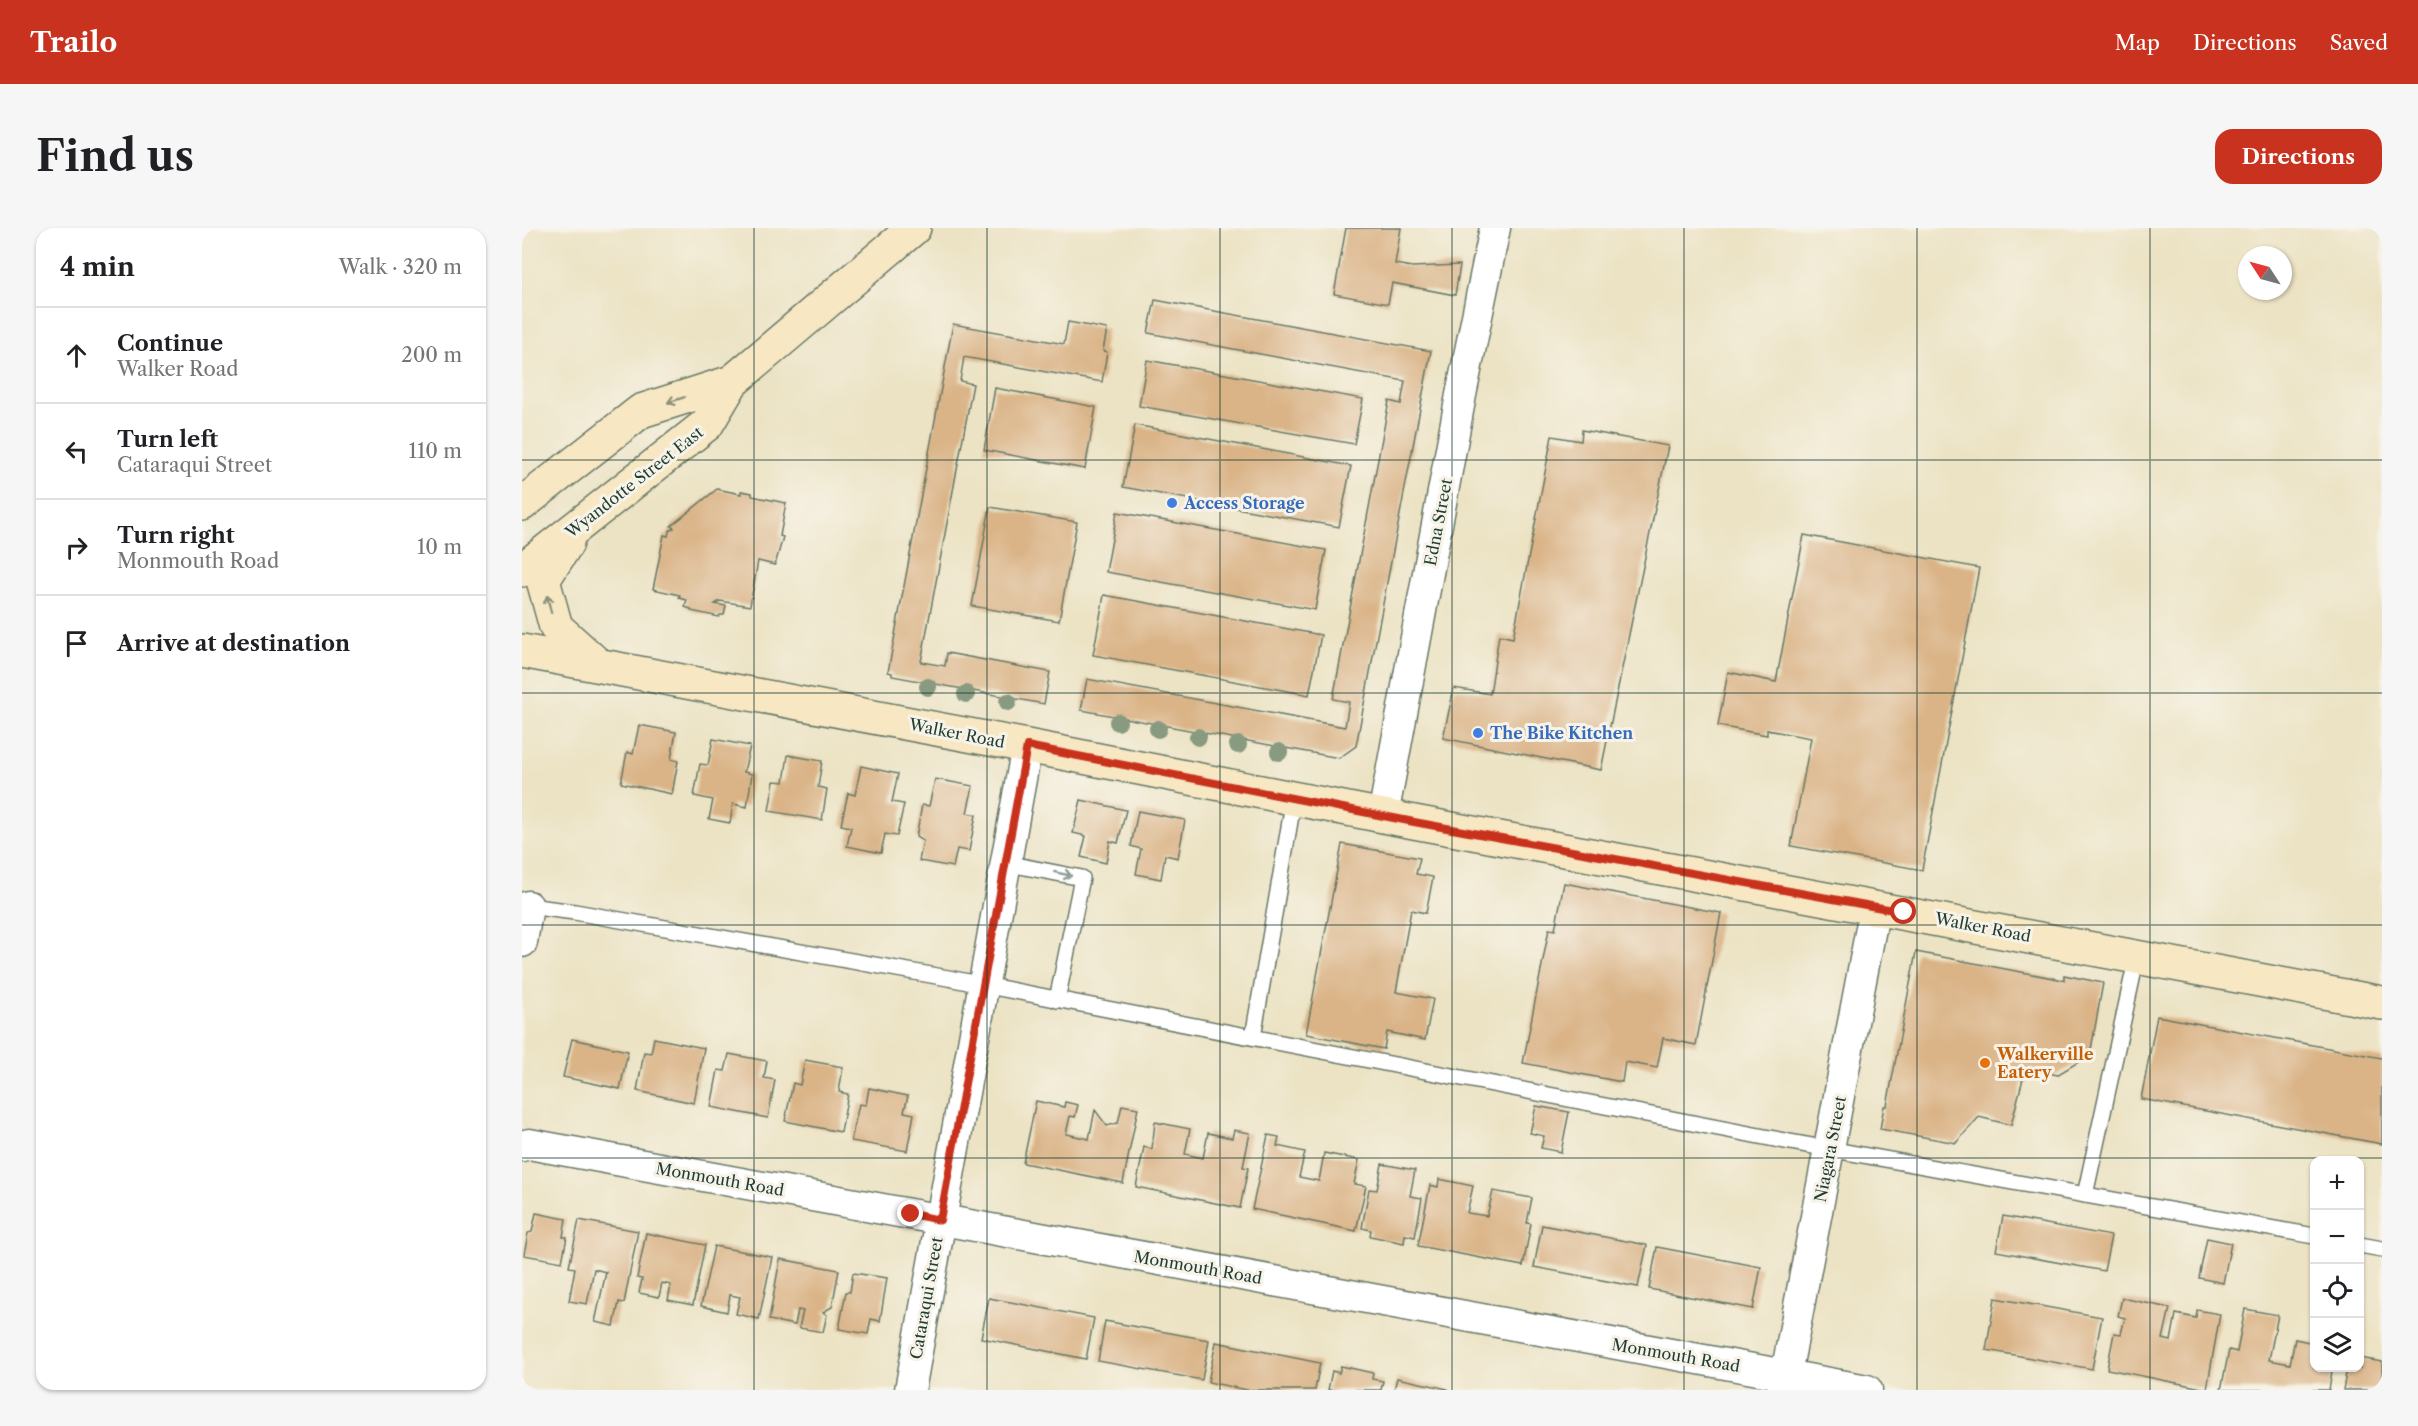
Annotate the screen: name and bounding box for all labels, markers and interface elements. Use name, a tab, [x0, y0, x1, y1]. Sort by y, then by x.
text: Trailo	[30, 25, 117, 59]
text: Map	[2115, 30, 2160, 55]
text: Directions	[2193, 30, 2297, 55]
text: Saved	[2330, 30, 2388, 55]
button: Directions	[2215, 129, 2382, 184]
text: Find us	[36, 130, 194, 182]
north arrow	[2238, 246, 2292, 300]
text: 4 min	[60, 251, 135, 283]
text: Walk · 320 m	[339, 255, 462, 279]
text: Continue	[117, 330, 223, 357]
icon: ahead	[60, 339, 93, 372]
text: 200 m	[401, 343, 462, 367]
text: Walker Road	[117, 357, 238, 381]
one-way arrow	[667, 395, 686, 406]
street label: Wyandotte Street East	[560, 422, 707, 543]
text: Turn left	[117, 426, 218, 453]
icon: left	[60, 435, 93, 468]
text: 110 m	[409, 439, 462, 463]
text: Cataraqui Street	[117, 453, 272, 477]
street label: Edna Street	[1420, 476, 1456, 567]
place label: Access Storage	[1183, 493, 1305, 513]
marker: Access Storage	[1165, 496, 1179, 510]
text: Turn right	[117, 522, 235, 549]
icon: right	[60, 531, 93, 564]
text: 10 m	[417, 535, 462, 559]
text: Monmouth Road	[117, 549, 279, 573]
one-way arrow	[543, 595, 555, 614]
icon: arrive	[60, 627, 93, 660]
text: Arrive at destination	[117, 630, 350, 657]
street label: Walker Road	[906, 714, 1007, 752]
place label: The Bike Kitchen	[1490, 723, 1633, 743]
marker: The Bike Kitchen	[1471, 726, 1485, 740]
one-way arrow	[1053, 868, 1072, 880]
route start	[1890, 898, 1916, 924]
street label: Walker Road	[1932, 908, 2033, 946]
place label: Walkerville Eatery	[1996, 1044, 2094, 1082]
marker: Walkerville Eatery	[1978, 1056, 1992, 1070]
street label: Niagara Street	[1810, 1094, 1850, 1204]
map controls	[2310, 1156, 2364, 1372]
button: +	[2310, 1156, 2364, 1210]
street label: Monmouth Road	[654, 1158, 786, 1200]
route end	[897, 1200, 923, 1226]
button: −	[2310, 1210, 2364, 1264]
street label: Cataraqui Street	[905, 1235, 947, 1361]
street label: Monmouth Road	[1132, 1246, 1264, 1288]
button: locate	[2310, 1264, 2364, 1318]
button: layers	[2310, 1318, 2364, 1372]
street label: Monmouth Road	[1610, 1334, 1742, 1376]

